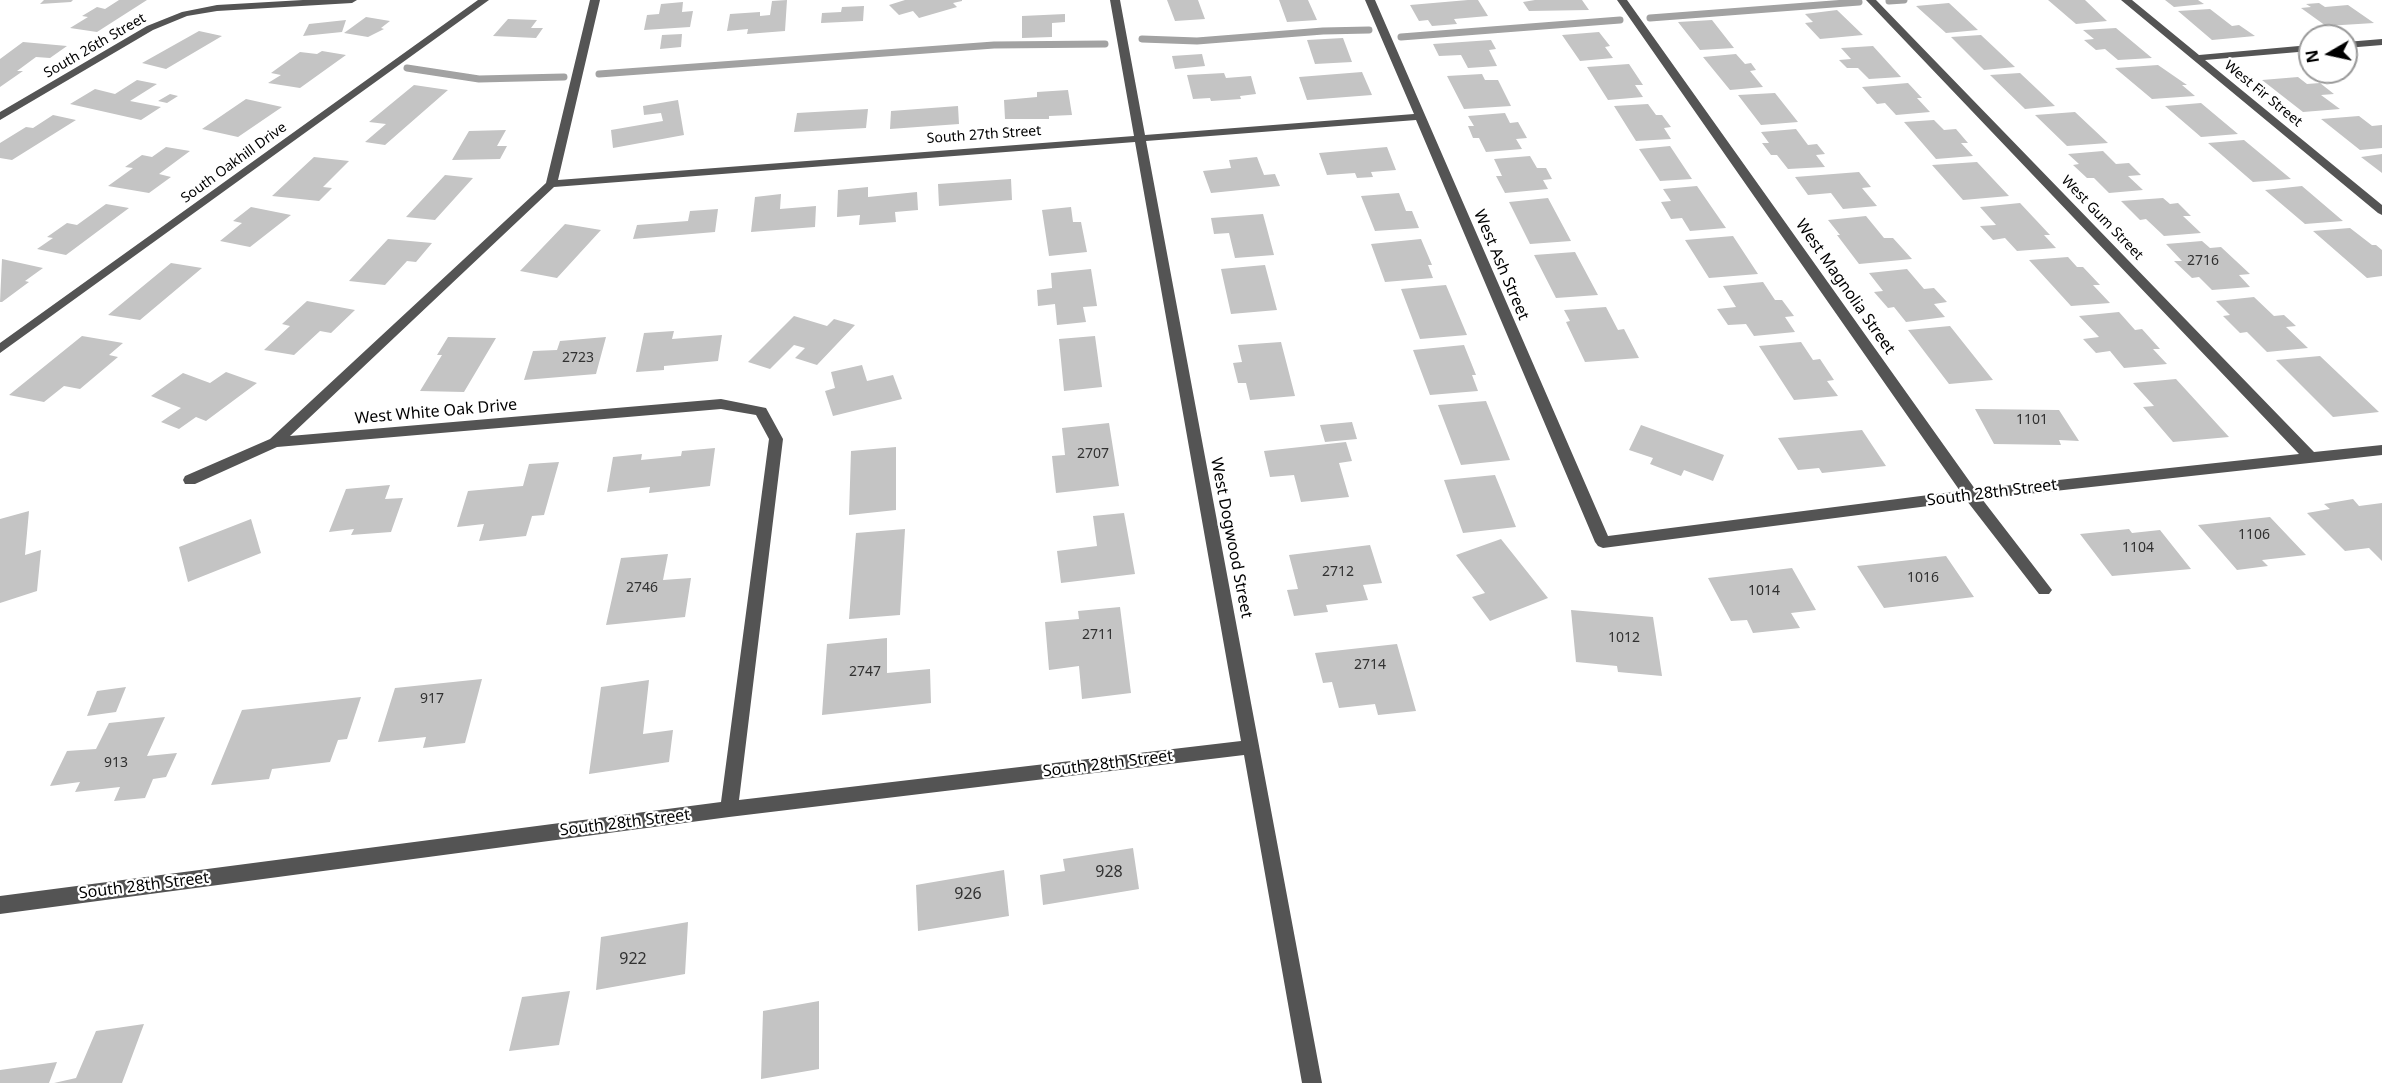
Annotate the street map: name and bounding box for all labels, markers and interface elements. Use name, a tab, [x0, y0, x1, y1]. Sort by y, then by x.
street label: South 26th Street	[41, 10, 149, 82]
north arrow	[2298, 24, 2358, 84]
text: N	[2300, 48, 2324, 65]
street label: West Fir Street	[2221, 57, 2305, 131]
street label: South Oakhill Drive	[178, 119, 290, 207]
street label: South 27th Street	[926, 123, 1042, 147]
street label: West Gum Street	[2058, 172, 2146, 264]
street label: West Ash Street	[1469, 207, 1533, 323]
street label: West Magnolia Street	[1791, 216, 1899, 358]
house number: 2716	[2187, 253, 2219, 269]
house number: 2723	[562, 350, 594, 366]
street label: West White Oak Drive	[354, 395, 518, 429]
house number: 1101	[2016, 412, 2048, 428]
house number: 2707	[1077, 446, 1109, 462]
street label: West Dogwood Street	[1206, 456, 1256, 620]
street label: South 28th Street	[1926, 475, 2058, 511]
house number: 1106	[2238, 527, 2270, 543]
house number: 1104	[2122, 540, 2154, 556]
house number: 2712	[1322, 564, 1354, 580]
house number: 1016	[1907, 570, 1939, 586]
house number: 2746	[626, 580, 658, 596]
house number: 1014	[1748, 583, 1780, 599]
house number: 2711	[1082, 627, 1114, 643]
house number: 1012	[1608, 630, 1640, 646]
house number: 2714	[1354, 657, 1386, 673]
house number: 2747	[849, 664, 881, 680]
house number: 917	[420, 691, 444, 707]
street label: South 28th Street	[1042, 746, 1174, 782]
house number: 913	[104, 755, 128, 771]
street label: South 28th Street	[559, 805, 691, 841]
house number: 928	[1095, 862, 1123, 882]
street label: South 28th Street	[78, 868, 210, 904]
house number: 926	[954, 884, 982, 904]
house number: 922	[619, 949, 647, 969]

